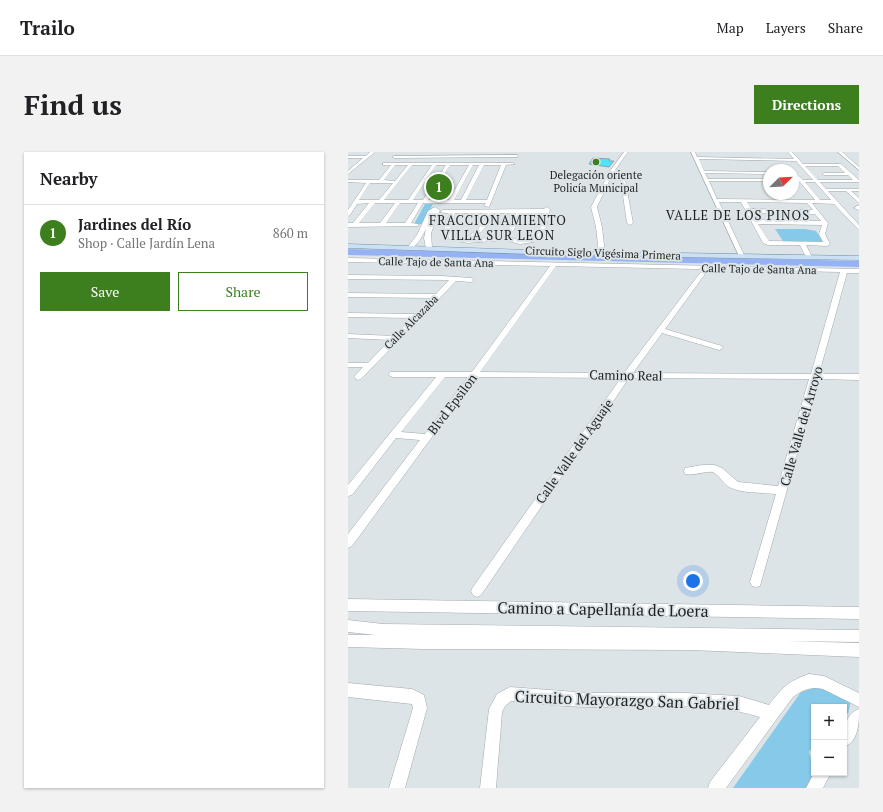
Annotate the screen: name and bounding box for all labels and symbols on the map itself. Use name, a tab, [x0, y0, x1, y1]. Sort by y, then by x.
marker: Delegación oriente Policía Municipal	[591, 157, 601, 167]
north arrow	[763, 164, 799, 200]
place label: Delegación oriente Policía Municipal	[550, 168, 643, 195]
pin: 1	[426, 172, 452, 202]
district label: VALLE DE LOS PINOS	[666, 206, 810, 224]
district label: FRACCIONAMIENTO VILLA SUR LEON	[429, 211, 567, 244]
street label: Circuito Siglo Vigésima Primera	[525, 243, 682, 263]
street label: Calle Tajo de Santa Ana	[378, 254, 494, 270]
street label: Calle Tajo de Santa Ana	[701, 261, 817, 277]
street label: Calle Alcazaba	[381, 292, 441, 352]
street label: Calle Valle del Arroyo	[775, 364, 827, 488]
street label: Camino Real	[589, 365, 663, 385]
street label: Blvd Epsilon	[423, 370, 481, 438]
street label: Calle Valle del Aguaje	[531, 395, 617, 507]
your location	[683, 571, 703, 591]
street label: Camino a Capellanía de Loera	[497, 596, 709, 622]
street label: Circuito Mayorazgo San Gabriel	[514, 685, 740, 715]

